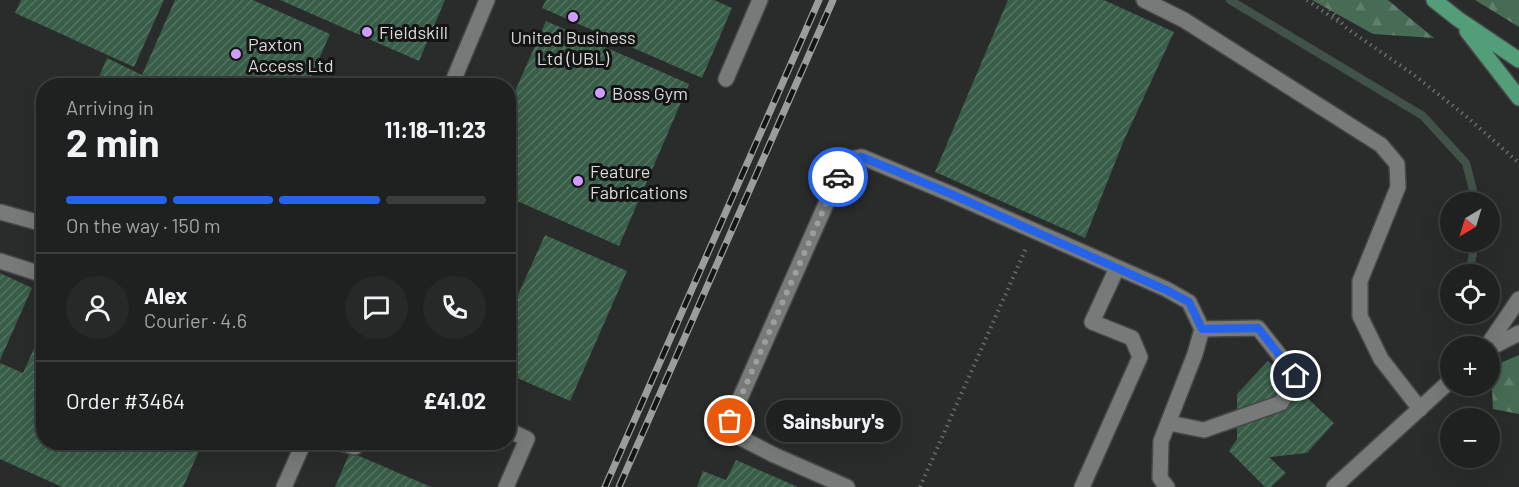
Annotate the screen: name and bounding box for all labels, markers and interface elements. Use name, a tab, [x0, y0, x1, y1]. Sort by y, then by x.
marker: United Business Ltd (UBL)	[566, 10, 580, 24]
place label: Fieldskill	[379, 21, 448, 43]
marker: Fieldskill	[360, 25, 374, 39]
place label: United Business Ltd (UBL)	[510, 26, 636, 69]
place label: Paxton Access Ltd	[248, 33, 333, 76]
marker: Paxton Access Ltd	[229, 47, 243, 61]
place label: Boss Gym	[612, 82, 688, 104]
marker: Boss Gym	[593, 86, 607, 100]
text: Arriving in	[66, 95, 154, 119]
text: 11:18–11:23	[384, 116, 486, 142]
text: 2 min	[66, 118, 159, 165]
courier	[808, 147, 868, 207]
place label: Feature Fabrications	[590, 160, 688, 203]
icon: car	[822, 161, 855, 194]
marker: Feature Fabrications	[571, 174, 585, 188]
north arrow	[1440, 192, 1500, 252]
map controls	[1440, 192, 1500, 468]
text: On the way · 150 m	[66, 213, 221, 237]
button: locate	[1440, 264, 1500, 324]
button: person	[66, 276, 129, 339]
button: chat	[345, 276, 408, 339]
button: phone	[423, 276, 486, 339]
text: Alex	[144, 282, 187, 308]
text: Courier · 4.6	[144, 308, 247, 332]
button: +	[1440, 336, 1500, 396]
pin	[1270, 350, 1321, 401]
icon: home	[1279, 359, 1312, 392]
text: Order #3464	[66, 387, 185, 413]
text: £41.02	[423, 387, 486, 413]
pin	[704, 395, 755, 446]
callout: Sainsbury's	[766, 400, 901, 442]
icon: bag	[713, 404, 746, 437]
button: −	[1440, 408, 1500, 468]
text: Sainsbury's	[783, 409, 884, 433]

